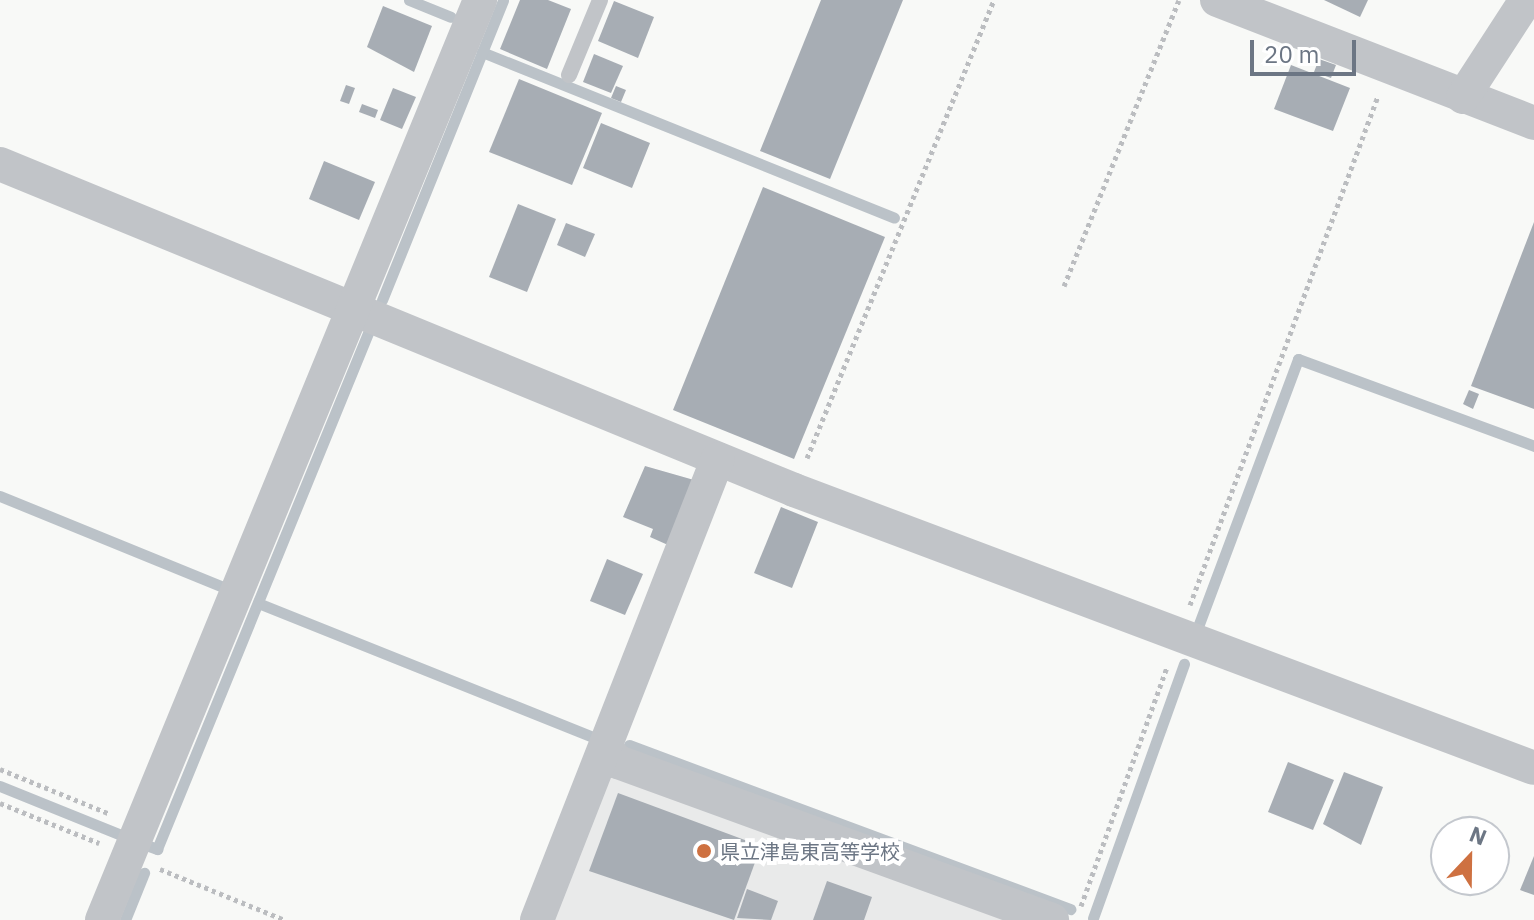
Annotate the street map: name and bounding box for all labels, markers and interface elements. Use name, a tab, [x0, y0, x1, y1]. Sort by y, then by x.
scale bar	[1254, 24, 1360, 74]
text: 20 m	[1264, 38, 1319, 70]
north arrow	[1430, 816, 1510, 896]
text: N	[1466, 819, 1491, 852]
place label: 県立津島東高等学校	[720, 839, 900, 863]
marker: 県立津島東高等学校	[695, 842, 713, 860]

